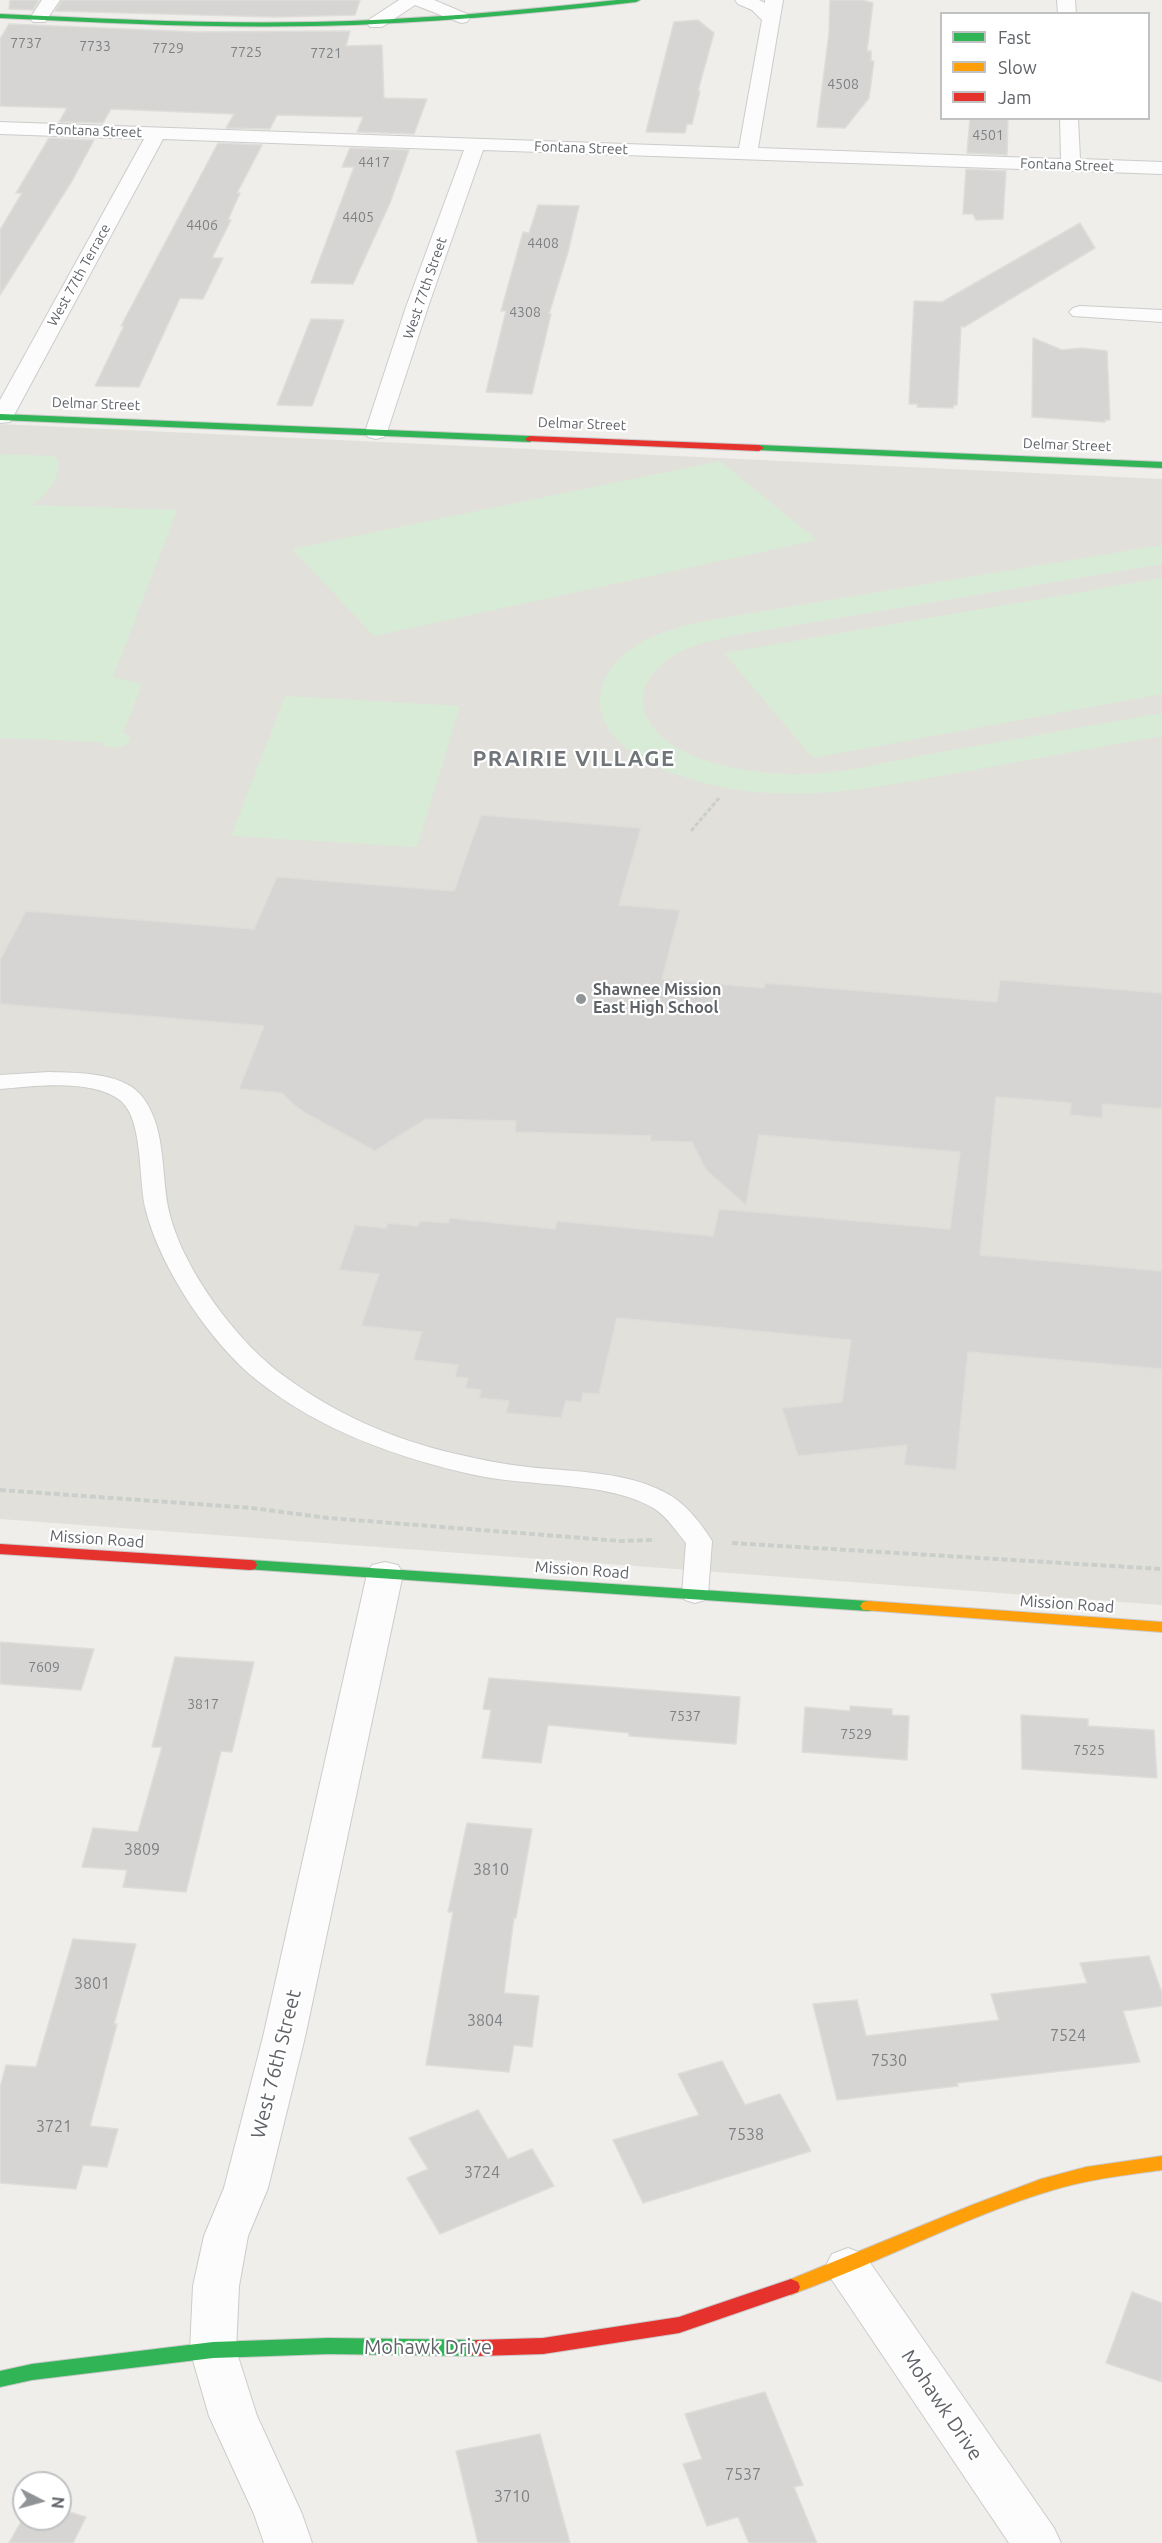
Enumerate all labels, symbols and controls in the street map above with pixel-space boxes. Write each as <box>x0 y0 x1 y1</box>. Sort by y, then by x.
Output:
legend <box>940 12 1150 120</box>
text: Fast <box>998 27 1031 47</box>
house number: 7737 <box>10 35 42 51</box>
house number: 7733 <box>79 38 111 54</box>
house number: 7729 <box>152 40 184 56</box>
house number: 7725 <box>230 44 262 60</box>
house number: 7721 <box>310 45 342 61</box>
text: Slow <box>998 57 1037 77</box>
house number: 4508 <box>827 76 859 92</box>
text: Jam <box>998 87 1032 107</box>
street label: Fontana Street <box>48 121 142 141</box>
house number: 4501 <box>972 127 1004 143</box>
street label: Fontana Street <box>534 138 628 158</box>
house number: 4417 <box>358 154 390 170</box>
street label: Fontana Street <box>1020 155 1114 175</box>
house number: 4405 <box>342 209 374 225</box>
house number: 4406 <box>186 217 218 233</box>
street label: West 77th Terrace <box>44 221 114 329</box>
street label: West 77th Street <box>400 235 450 341</box>
house number: 4408 <box>527 235 559 251</box>
house number: 4308 <box>509 304 541 320</box>
street label: Delmar Street <box>52 394 140 414</box>
street label: Delmar Street <box>538 414 626 434</box>
street label: Delmar Street <box>1023 435 1111 455</box>
district label: PRAIRIE VILLAGE <box>472 746 676 772</box>
place label: Shawnee Mission East High School <box>593 980 721 1018</box>
marker: Shawnee Mission East High School <box>574 992 588 1006</box>
street label: Mission Road <box>49 1526 145 1552</box>
street label: Mission Road <box>534 1557 630 1583</box>
street label: Mission Road <box>1019 1591 1115 1617</box>
house number: 7609 <box>28 1659 60 1675</box>
house number: 3817 <box>187 1696 219 1712</box>
house number: 7537 <box>669 1708 701 1724</box>
house number: 7529 <box>840 1726 872 1742</box>
house number: 7525 <box>1073 1742 1105 1758</box>
house number: 3809 <box>124 1840 160 1860</box>
house number: 3810 <box>473 1860 509 1880</box>
house number: 3801 <box>74 1974 110 1994</box>
street label: West 76th Street <box>246 1987 306 2141</box>
house number: 3804 <box>467 2011 503 2031</box>
house number: 7524 <box>1050 2026 1086 2046</box>
house number: 7530 <box>871 2051 907 2071</box>
house number: 3721 <box>36 2117 72 2137</box>
house number: 7538 <box>728 2125 764 2145</box>
house number: 3724 <box>464 2163 500 2183</box>
street label: Mohawk Drive <box>364 2335 492 2359</box>
street label: Mohawk Drive <box>896 2345 988 2465</box>
house number: 7537 <box>725 2465 761 2485</box>
north arrow <box>12 2471 72 2531</box>
house number: 3710 <box>494 2487 530 2507</box>
text: N <box>48 2496 67 2510</box>

